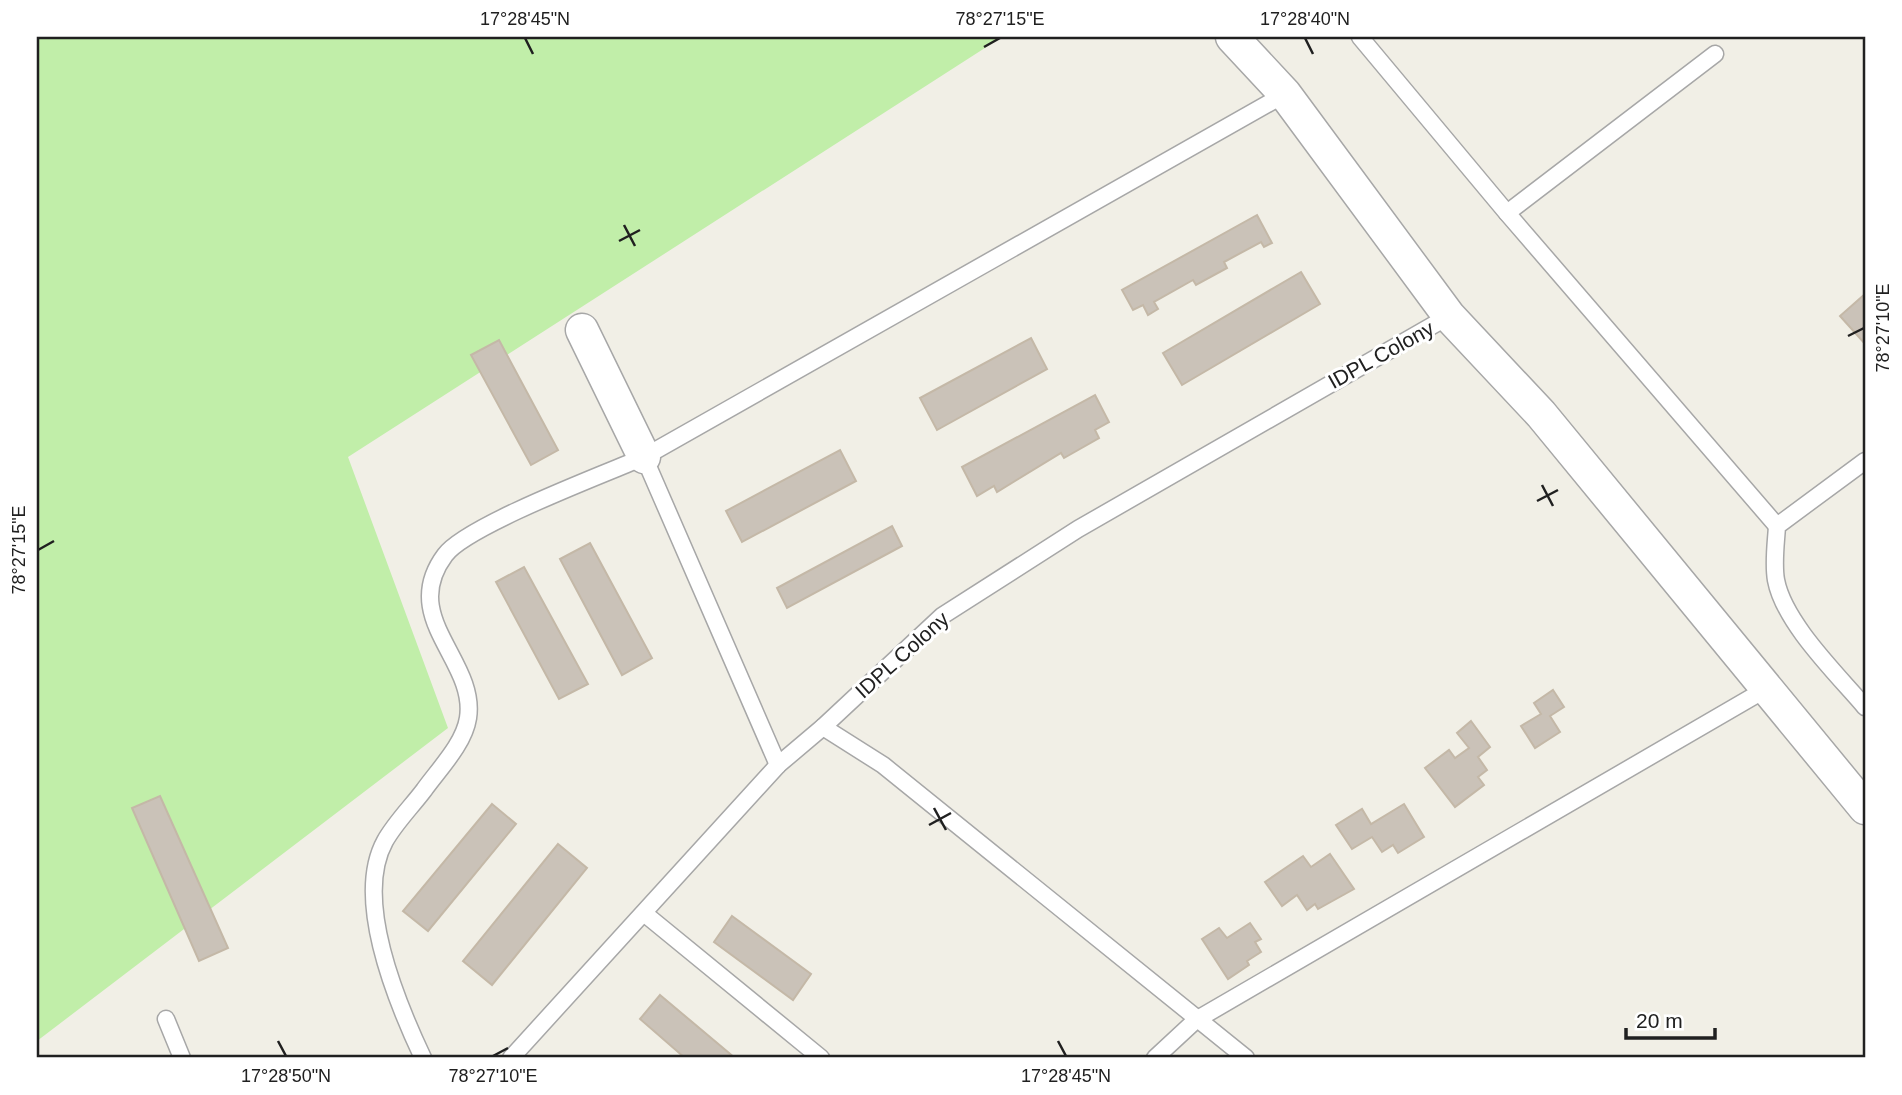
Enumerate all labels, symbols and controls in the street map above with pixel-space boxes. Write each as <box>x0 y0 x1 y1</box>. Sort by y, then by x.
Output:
text: 17°28'45"N <box>480 9 570 29</box>
text: 78°27'15"E <box>955 9 1045 29</box>
text: 17°28'40"N <box>1260 9 1350 29</box>
text: 78°27'10"E <box>1873 283 1893 373</box>
street label: IDPL Colony <box>1324 316 1438 393</box>
text: 78°27'15"E <box>9 505 29 595</box>
street label: IDPL Colony <box>850 607 953 702</box>
scale bar <box>1626 997 1715 1041</box>
text: 20 m <box>1636 1009 1683 1032</box>
text: 17°28'50"N <box>241 1066 331 1086</box>
text: 78°27'10"E <box>448 1066 538 1086</box>
text: 17°28'45"N <box>1021 1066 1111 1086</box>

